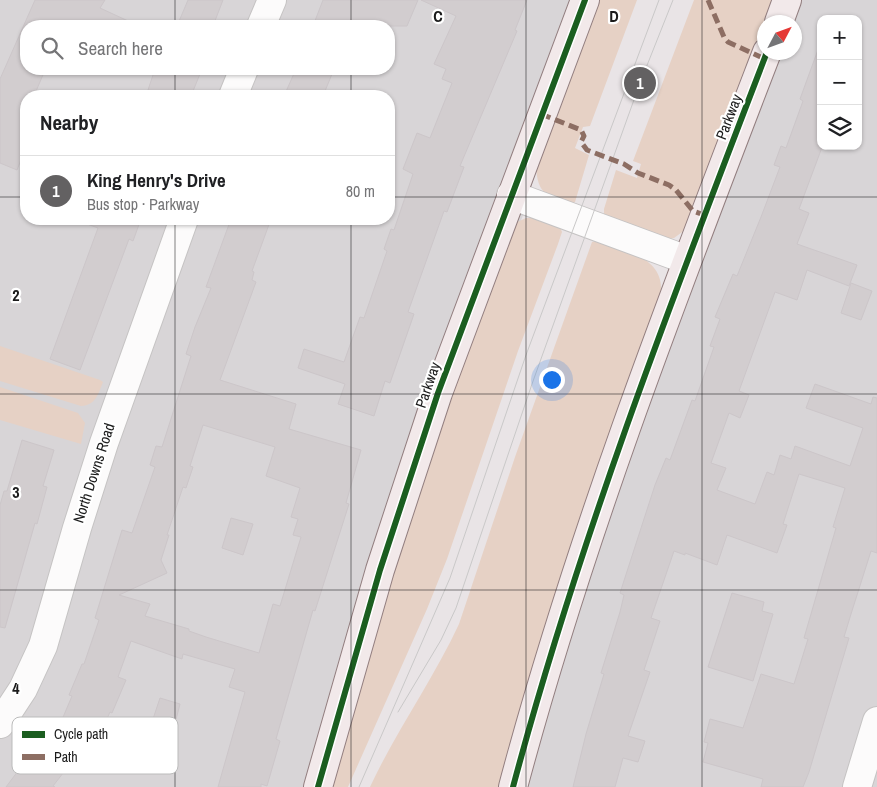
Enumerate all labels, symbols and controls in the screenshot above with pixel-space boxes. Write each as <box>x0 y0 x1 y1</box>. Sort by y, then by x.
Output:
text: C <box>433 5 443 27</box>
text: D <box>609 5 619 27</box>
north arrow <box>757 15 802 60</box>
map controls <box>817 15 862 150</box>
button: + <box>817 15 862 60</box>
search box <box>20 20 395 75</box>
icon: search <box>38 34 66 62</box>
text: Search here <box>78 35 163 61</box>
button: − <box>817 60 862 105</box>
pin: 1 <box>624 64 656 102</box>
street label: Parkway <box>710 90 747 143</box>
button: layers <box>817 105 862 150</box>
text: Nearby <box>40 108 98 137</box>
text: King Henry's Drive <box>87 167 226 193</box>
text: 1 <box>52 180 60 202</box>
text: 80 m <box>346 180 375 202</box>
text: Bus stop · Parkway <box>87 193 199 215</box>
text: 2 <box>12 284 20 306</box>
street label: Parkway <box>410 358 445 411</box>
your location <box>539 367 565 393</box>
street label: North Downs Road <box>67 420 120 526</box>
text: 3 <box>12 481 20 503</box>
text: 4 <box>12 677 20 699</box>
legend <box>12 717 178 774</box>
text: Cycle path <box>54 725 108 743</box>
text: Path <box>54 748 78 766</box>

